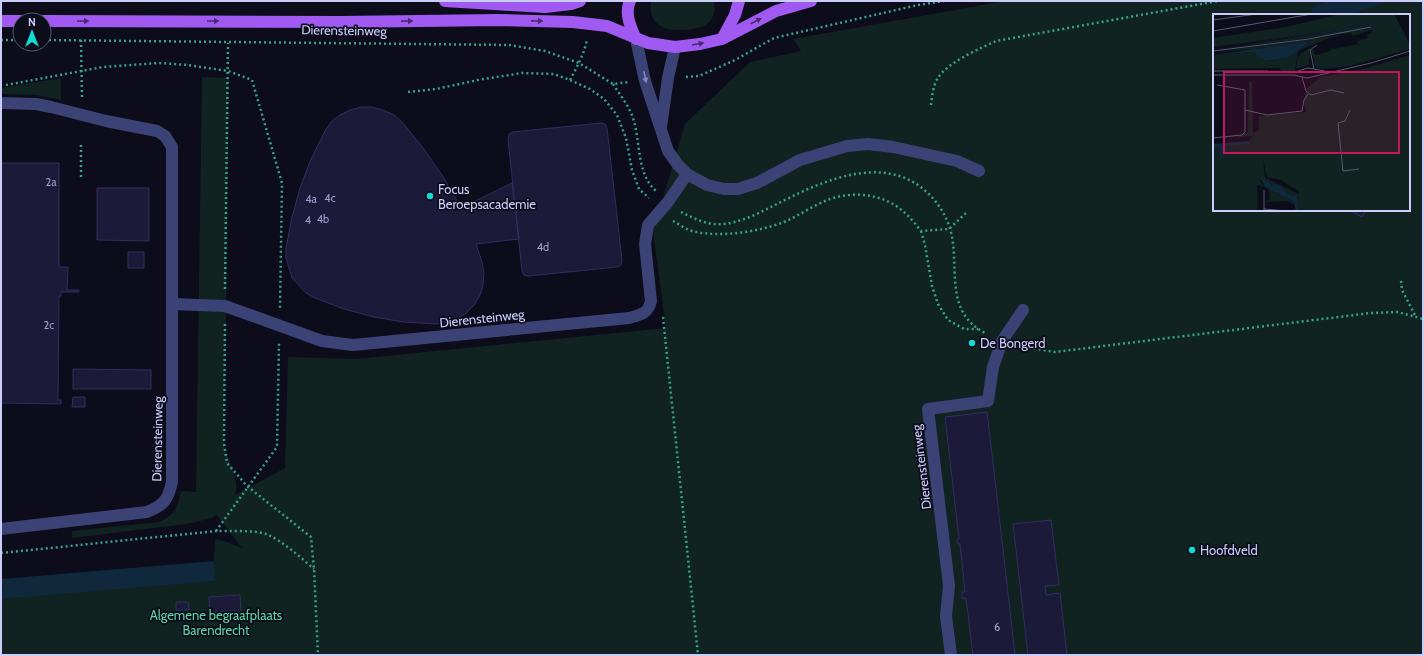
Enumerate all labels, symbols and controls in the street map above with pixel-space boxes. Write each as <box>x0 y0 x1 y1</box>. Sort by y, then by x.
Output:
north arrow <box>12 12 52 52</box>
inset map <box>1213 14 1410 211</box>
text: N <box>28 15 36 29</box>
one-way arrow <box>751 17 762 24</box>
one-way arrow <box>77 18 90 24</box>
one-way arrow <box>207 18 220 24</box>
one-way arrow <box>401 18 414 24</box>
one-way arrow <box>531 18 543 25</box>
street label: Dierensteinweg <box>301 21 387 39</box>
one-way arrow <box>692 41 705 47</box>
one-way arrow <box>642 71 648 83</box>
house number: 2a <box>45 175 57 189</box>
place label: Focus Beroepsacademie <box>438 181 536 212</box>
house number: 4c <box>324 191 336 205</box>
marker: Focus Beroepsacademie <box>425 191 435 201</box>
house number: 4a <box>305 192 318 206</box>
house number: 4b <box>317 212 329 226</box>
house number: 4 <box>305 213 312 227</box>
house number: 4d <box>537 240 549 254</box>
street label: Dierensteinweg <box>439 306 526 330</box>
house number: 2c <box>44 318 54 332</box>
place label: De Bongerd <box>980 335 1045 351</box>
marker: De Bongerd <box>967 338 977 348</box>
street label: Dierensteinweg <box>148 396 166 482</box>
street label: Dierensteinweg <box>908 423 934 510</box>
place label: Hoofdveld <box>1200 542 1258 558</box>
marker: Hoofdveld <box>1187 545 1197 555</box>
park label: Algemene begraafplaats Barendrecht <box>150 607 283 638</box>
house number: 6 <box>994 620 1000 634</box>

